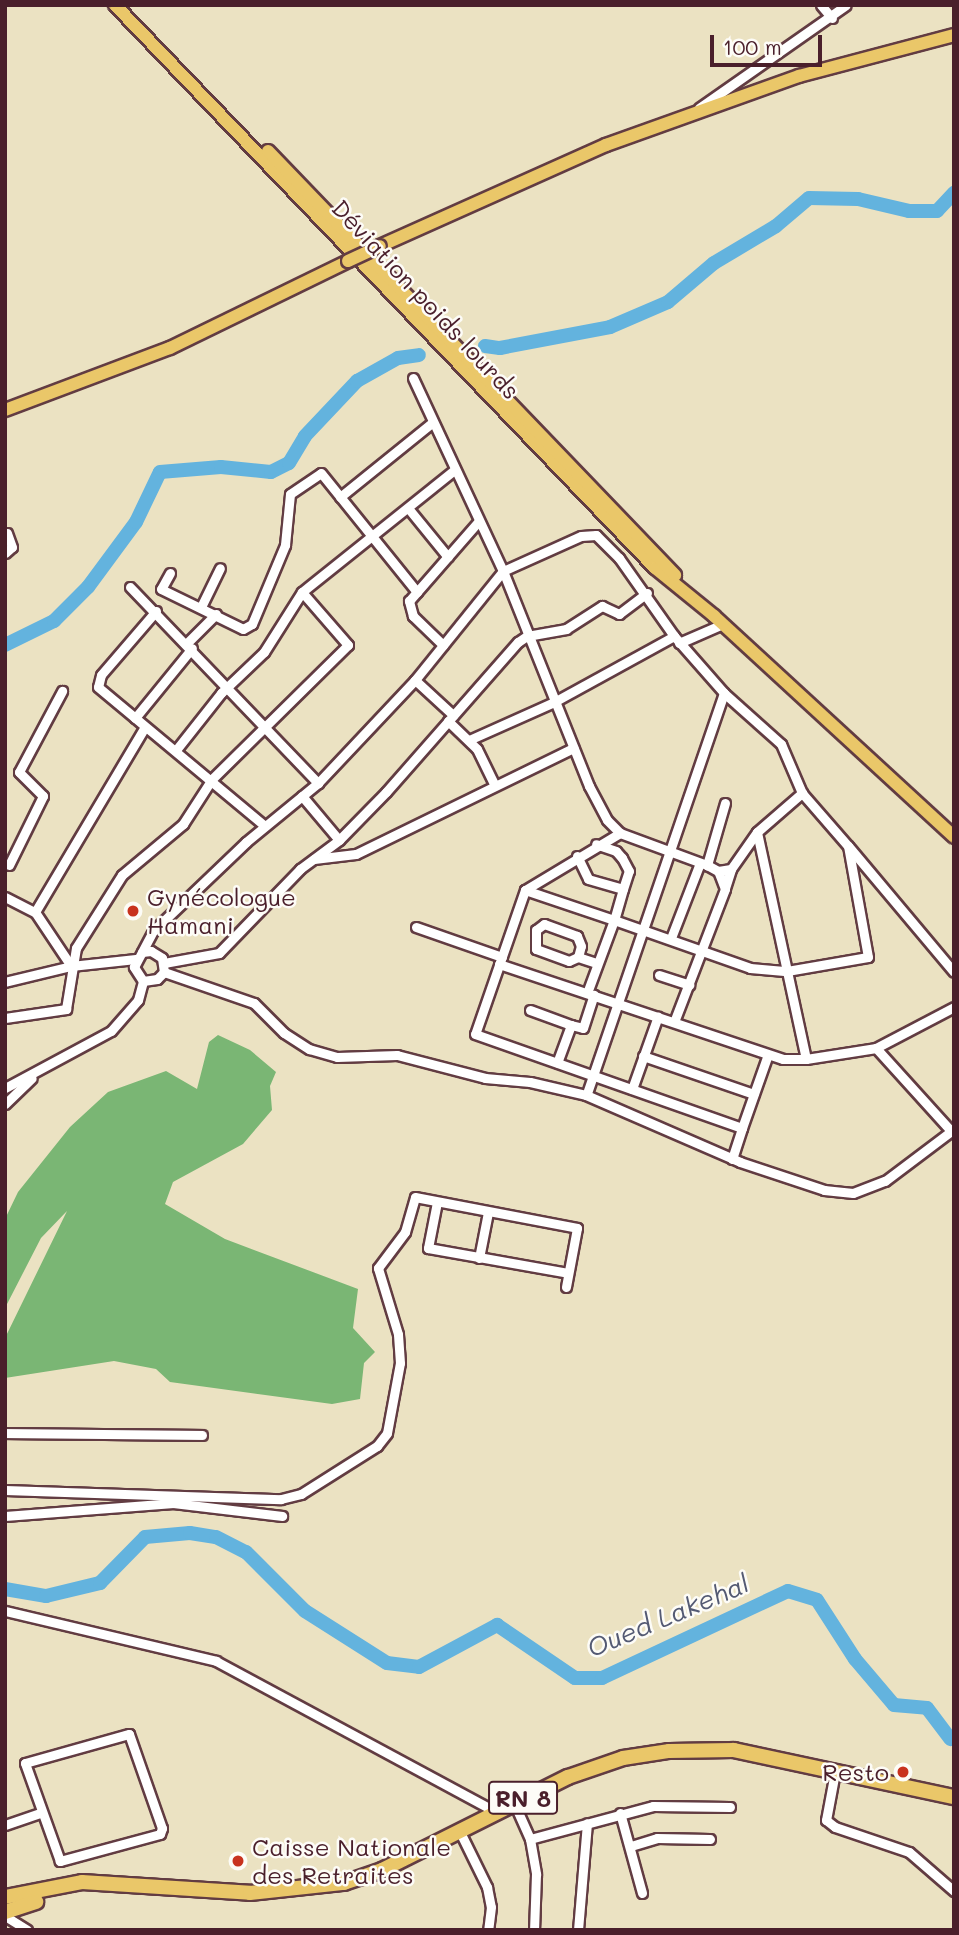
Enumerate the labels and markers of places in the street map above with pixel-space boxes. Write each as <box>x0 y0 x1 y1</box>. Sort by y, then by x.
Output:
place label: Gynécologue Hamani <box>147 883 296 939</box>
marker: Gynécologue Hamani <box>125 903 141 919</box>
place label: Resto <box>822 1758 889 1786</box>
marker: Resto <box>895 1764 911 1780</box>
place label: Caisse Nationale des Retraites <box>252 1833 451 1889</box>
marker: Caisse Nationale des Retraites <box>230 1853 246 1869</box>

